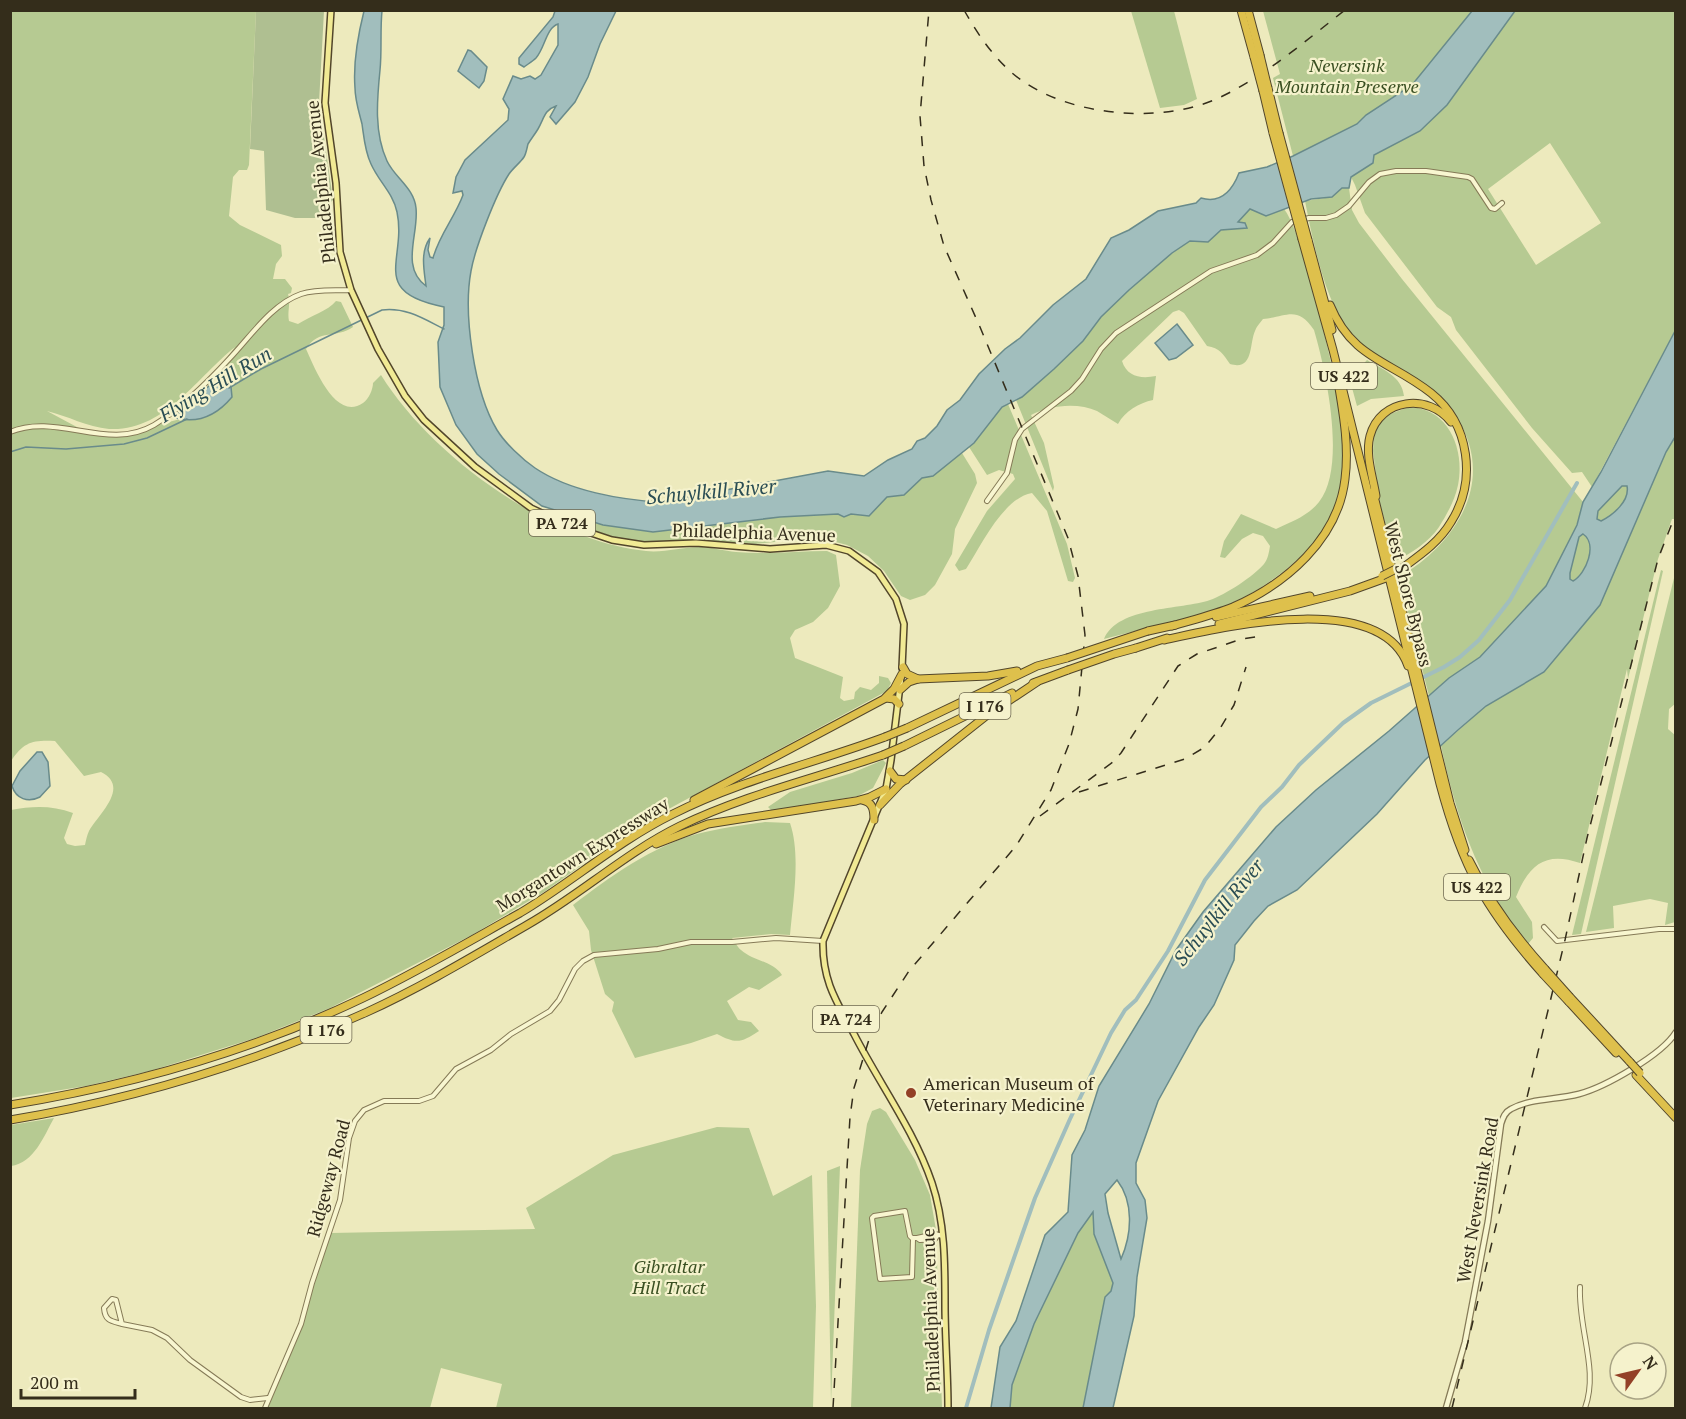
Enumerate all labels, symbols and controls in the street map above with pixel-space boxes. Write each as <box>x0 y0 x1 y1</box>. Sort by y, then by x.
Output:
park label: Neversink Mountain Preserve <box>1274 53 1419 98</box>
street label: Philadelphia Avenue <box>299 99 341 265</box>
water label: Flying Hill Run <box>153 340 276 429</box>
road number: US 422 <box>1311 363 1377 389</box>
water label: Schuylkill River <box>645 472 778 510</box>
road number: PA 724 <box>529 510 595 536</box>
street label: Philadelphia Avenue <box>672 517 836 547</box>
street label: West Shore Bypass <box>1379 519 1439 669</box>
road number: I 176 <box>960 693 1010 719</box>
street label: Morgantown Expressway <box>491 791 674 917</box>
water label: Schuylkill River <box>1167 852 1270 971</box>
road number: US 422 <box>1444 874 1510 900</box>
road number: PA 724 <box>813 1006 879 1032</box>
road number: I 176 <box>300 1017 352 1043</box>
place label: American Museum of Veterinary Medicine <box>923 1071 1096 1116</box>
marker: American Museum of Veterinary Medicine <box>904 1086 918 1100</box>
street label: West Neversink Road <box>1451 1115 1503 1285</box>
street label: Ridgeway Road <box>301 1116 355 1240</box>
street label: Philadelphia Avenue <box>915 1228 945 1392</box>
park label: Gibraltar Hill Tract <box>631 1254 707 1299</box>
north arrow <box>1608 1341 1668 1401</box>
text: N <box>1638 1351 1663 1374</box>
scale bar <box>21 1362 135 1400</box>
text: 200 m <box>30 1370 79 1394</box>

